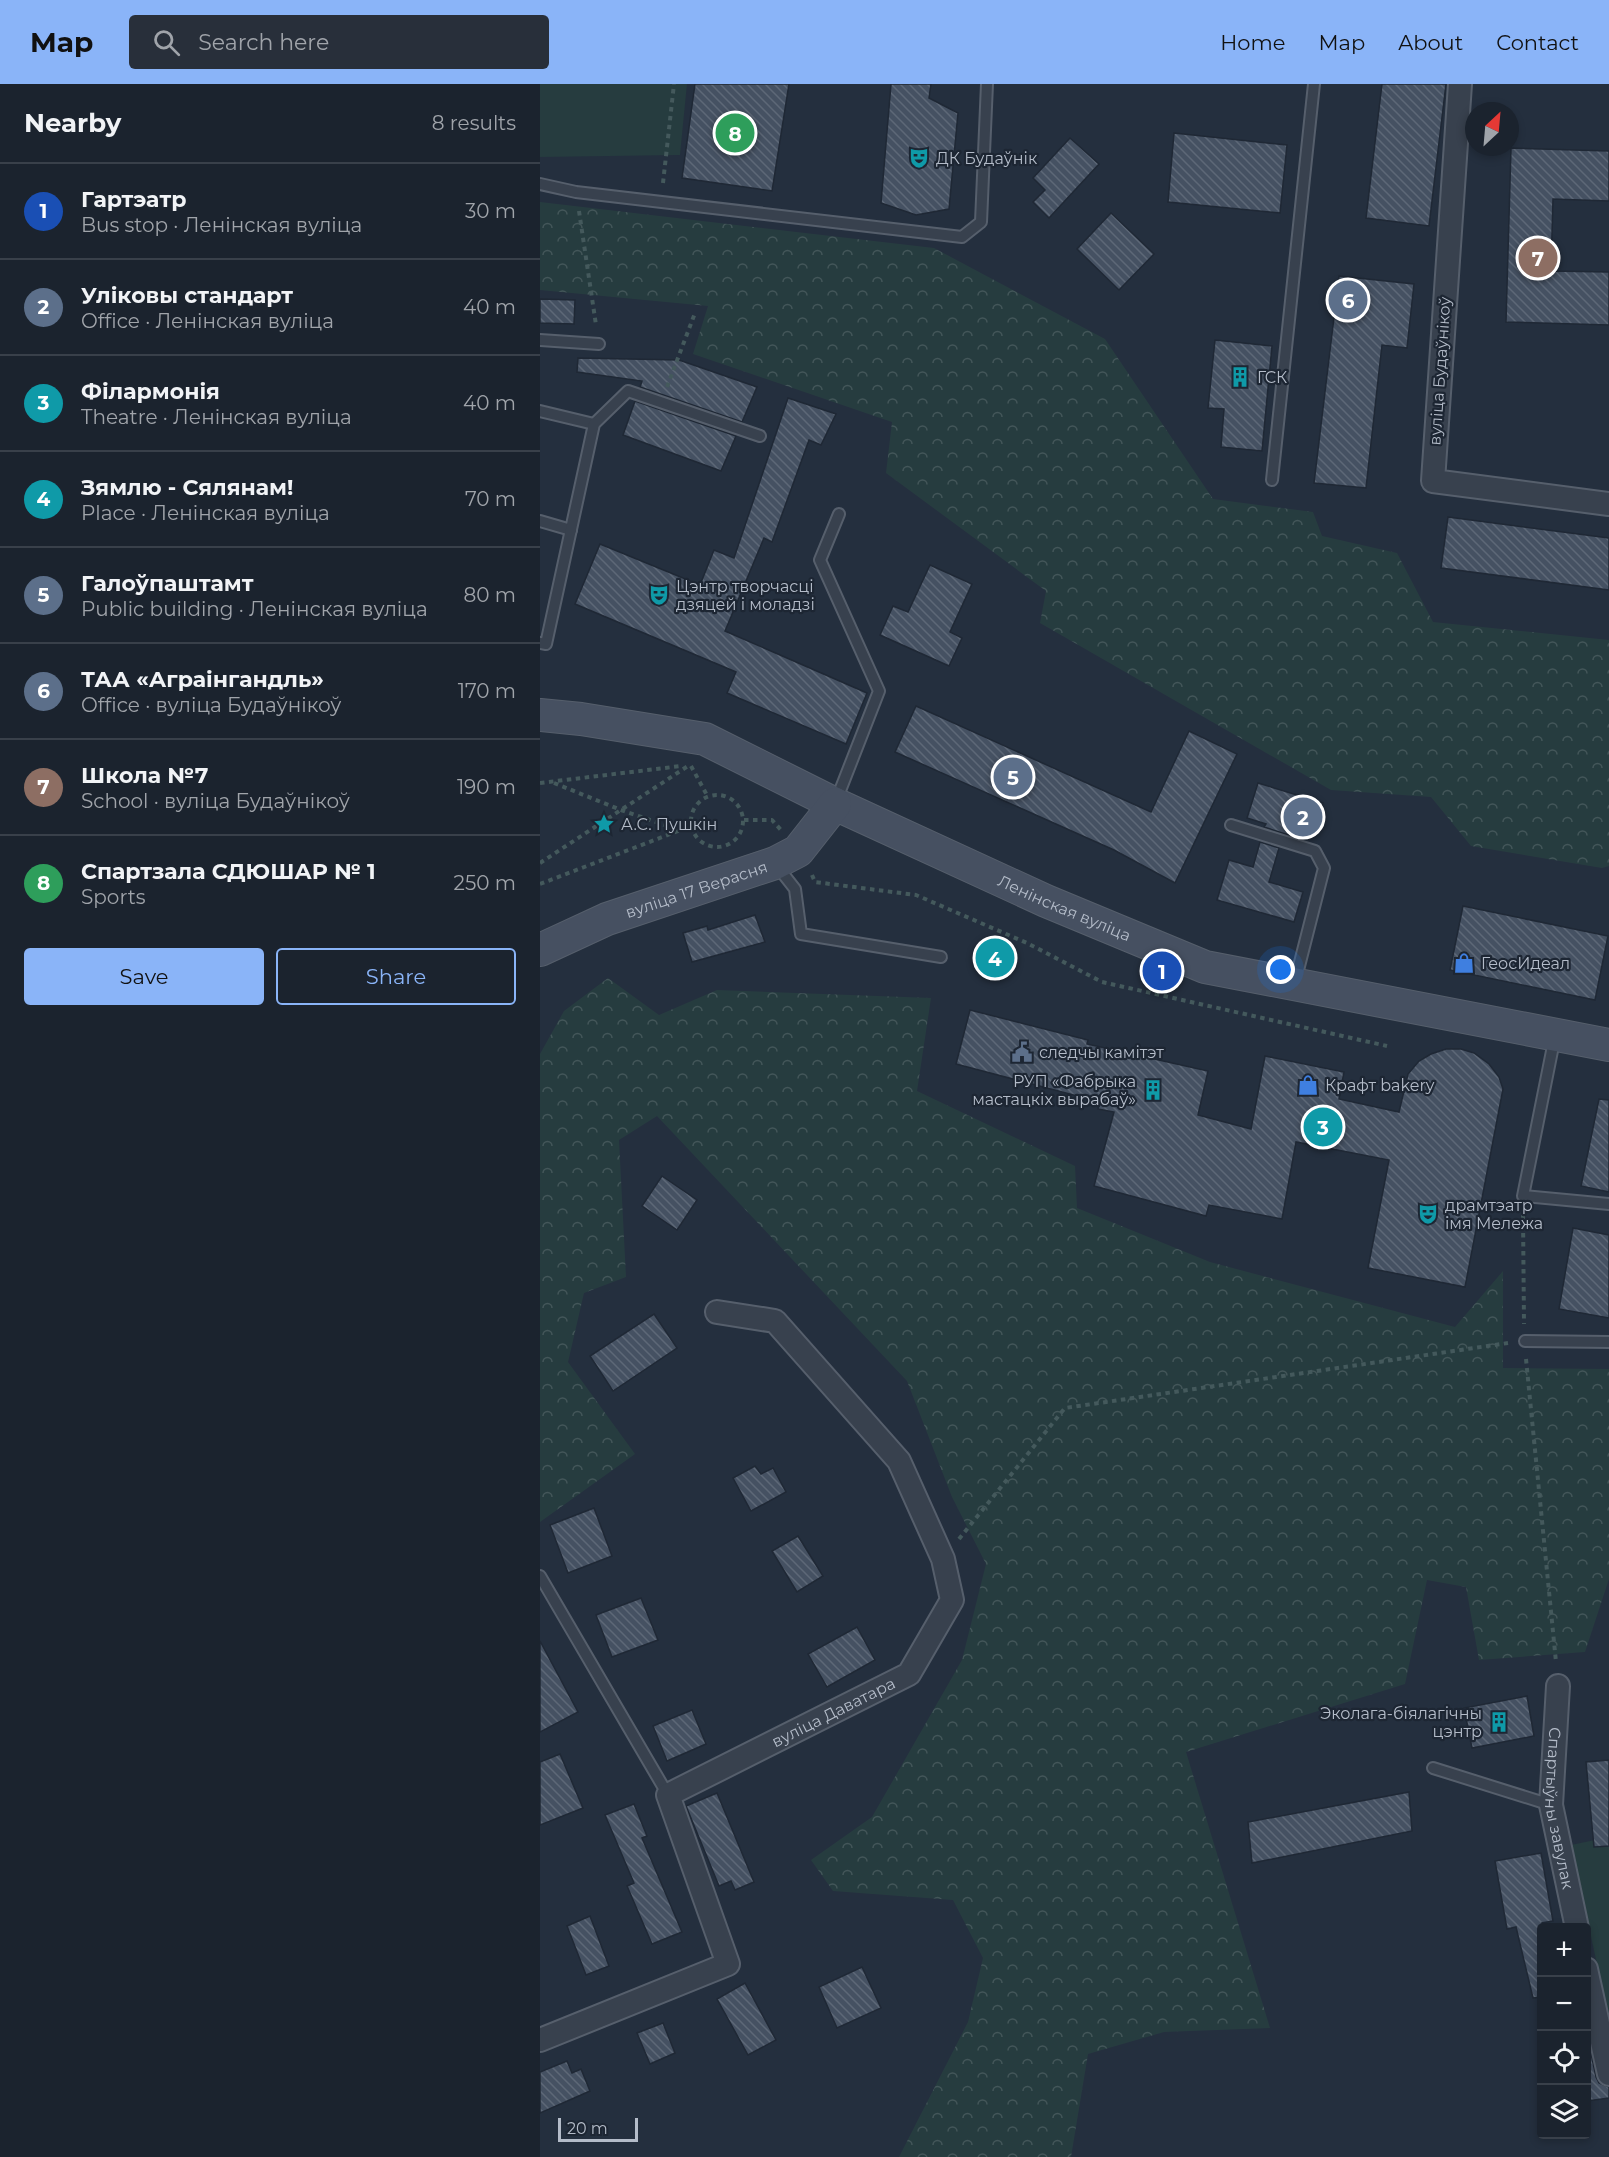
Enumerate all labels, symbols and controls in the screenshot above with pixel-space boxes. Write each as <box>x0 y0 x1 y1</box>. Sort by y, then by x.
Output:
search box <box>129 15 549 69</box>
text: Map <box>30 25 93 59</box>
icon: search <box>150 26 183 59</box>
text: Search here <box>198 29 329 56</box>
text: Home <box>1220 30 1285 55</box>
text: Map <box>1318 30 1365 55</box>
text: About <box>1398 30 1463 55</box>
text: Contact <box>1496 30 1579 55</box>
north arrow <box>1465 102 1519 156</box>
text: Nearby <box>24 107 121 139</box>
pin: 8 <box>716 110 754 156</box>
text: 8 results <box>432 111 516 135</box>
theatre icon: ДК Будаўнік <box>907 146 931 170</box>
place label: ДК Будаўнік <box>936 149 1038 168</box>
text: Гартэатр <box>81 186 186 213</box>
text: 1 <box>40 199 47 223</box>
text: 30 m <box>465 199 516 223</box>
text: Bus stop · Ленінская вуліца <box>81 213 362 237</box>
pin: 7 <box>1518 236 1558 280</box>
pin: 6 <box>1328 278 1368 322</box>
text: Уліковы стандарт <box>81 282 293 309</box>
text: 2 <box>38 295 49 319</box>
text: 40 m <box>463 295 516 319</box>
street label: вуліца Будаўнікоў <box>1425 296 1455 446</box>
text: Office · Ленінская вуліца <box>81 309 334 333</box>
building icon: ГСК <box>1228 365 1252 389</box>
place label: ГСК <box>1257 368 1287 387</box>
text: Філармонія <box>81 378 220 405</box>
text: 3 <box>38 391 49 415</box>
text: 40 m <box>463 391 516 415</box>
text: Theatre · Ленінская вуліца <box>81 405 352 429</box>
text: Зямлю - Сялянам! <box>81 474 293 501</box>
text: 4 <box>37 487 50 511</box>
text: 70 m <box>465 487 516 511</box>
text: Place · Ленінская вуліца <box>81 501 330 525</box>
text: Галоўпаштамт <box>81 570 253 597</box>
place label: Цэнтр творчасці дзяцей і моладзі <box>676 577 815 614</box>
text: 5 <box>38 583 49 607</box>
text: 80 m <box>464 583 516 607</box>
theatre icon: Цэнтр творчасці дзяцей і моладзі <box>647 583 671 607</box>
text: Public building · Ленінская вуліца <box>81 597 428 621</box>
text: ТАА «Аграінгандль» <box>81 666 324 693</box>
text: 6 <box>37 679 50 703</box>
text: 170 m <box>458 679 516 703</box>
text: Office · вуліца Будаўнікоў <box>81 693 342 717</box>
pin: 5 <box>994 754 1032 800</box>
text: Школа №7 <box>81 762 208 789</box>
text: 7 <box>37 775 50 799</box>
text: 190 m <box>457 775 516 799</box>
text: School · вуліца Будаўнікоў <box>81 789 350 813</box>
pin: 2 <box>1284 794 1323 840</box>
place icon: А.С. Пушкін <box>592 812 616 836</box>
place label: А.С. Пушкін <box>621 815 717 834</box>
street label: вуліца 17 Верасня <box>623 857 770 922</box>
text: Спартзала СДЮШАР № 1 <box>81 858 376 885</box>
text: 8 <box>37 871 50 895</box>
text: 250 m <box>454 871 516 895</box>
street label: Ленінская вуліца <box>995 871 1134 945</box>
text: Sports <box>81 885 146 909</box>
pin: 4 <box>976 936 1014 980</box>
button: Save <box>24 948 264 1005</box>
button: Share <box>276 948 516 1005</box>
pin: 1 <box>1142 948 1182 994</box>
shop icon: ГеосИдеал <box>1452 951 1476 975</box>
place label: ГеосИдеал <box>1481 954 1570 973</box>
your location <box>1266 955 1295 984</box>
public building icon: следчы камітэт <box>1010 1040 1034 1064</box>
place label: следчы камітэт <box>1039 1043 1164 1062</box>
place label: РУП «Фабрыка мастацкіх вырабаў» <box>972 1072 1136 1109</box>
shop icon: Крафт bakery <box>1296 1073 1320 1097</box>
place label: Крафт bakery <box>1325 1076 1435 1095</box>
building icon: РУП «Фабрыка мастацкіх вырабаў» <box>1141 1078 1165 1102</box>
pin: 3 <box>1304 1104 1342 1150</box>
place label: драмтэатр імя Мележа <box>1445 1196 1543 1233</box>
theatre icon: драмтэатр імя Мележа <box>1416 1202 1440 1226</box>
street label: вуліца Даватара <box>768 1673 898 1751</box>
place label: Эколага-біялагічны цэнтр <box>1320 1704 1482 1741</box>
building icon: Эколага-біялагічны цэнтр <box>1487 1710 1511 1734</box>
street label: Спартыўны завулак <box>1541 1726 1578 1892</box>
map controls <box>1537 1923 1591 2139</box>
button: + <box>1537 1923 1591 1977</box>
button: − <box>1537 1977 1591 2031</box>
button: locate <box>1537 2031 1591 2085</box>
button: layers <box>1537 2085 1591 2139</box>
scale bar <box>558 2115 638 2142</box>
text: 20 m <box>567 2119 608 2138</box>

